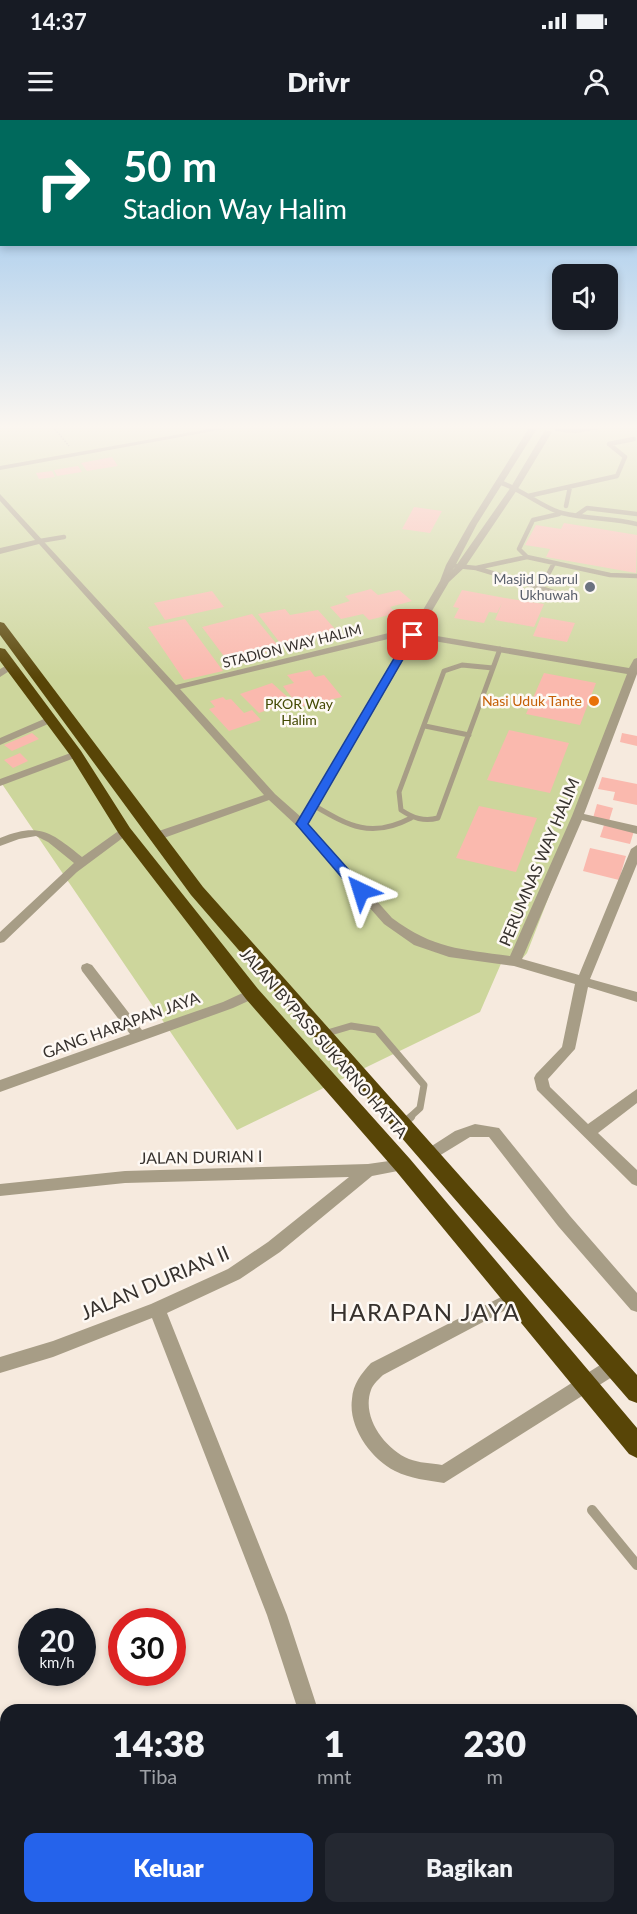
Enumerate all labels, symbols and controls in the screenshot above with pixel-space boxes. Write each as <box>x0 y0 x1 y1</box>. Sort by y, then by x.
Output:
text: 14:37 <box>30 8 87 35</box>
icon: menu <box>24 65 57 98</box>
text: Drivr <box>287 65 350 98</box>
icon: person <box>580 65 613 98</box>
text: 50 m <box>123 141 217 191</box>
icon: right <box>24 144 102 222</box>
text: Stadion Way Halim <box>123 192 347 225</box>
map controls <box>552 264 618 330</box>
button: sound <box>552 264 618 330</box>
place label: Masjid Daarul Ukhuwah <box>493 570 578 603</box>
marker: Masjid Daarul Ukhuwah <box>583 580 597 594</box>
pin <box>387 609 438 660</box>
icon: arrive <box>396 618 429 651</box>
street label: STADION WAY HALIM <box>221 620 363 671</box>
place label: Nasi Uduk Tante <box>482 692 582 709</box>
marker: Nasi Uduk Tante <box>587 694 601 708</box>
park label: PKOR Way Halim <box>265 695 334 728</box>
street label: PERUMNAS WAY HALIM <box>494 775 583 949</box>
position arrow <box>329 859 393 923</box>
street label: JALAN BYPASS SUKARNO HATTA <box>237 944 412 1142</box>
street label: GANG HARAPAN JAYA <box>40 987 202 1062</box>
street label: JALAN DURIAN I <box>139 1146 263 1167</box>
street label: JALAN DURIAN II <box>77 1240 233 1324</box>
district label: HARAPAN JAYA <box>329 1297 521 1326</box>
speed limit sign: 30 <box>108 1608 186 1686</box>
text: 20 <box>40 1622 74 1658</box>
text: km/h <box>39 1653 75 1671</box>
text: 14:38 <box>112 1721 205 1765</box>
text: 1 <box>324 1721 345 1765</box>
text: 230 <box>463 1721 526 1765</box>
text: Tiba <box>140 1764 177 1788</box>
text: mnt <box>317 1764 352 1788</box>
text: m <box>487 1764 503 1788</box>
button: Keluar <box>24 1833 313 1902</box>
button: Bagikan <box>325 1833 614 1902</box>

